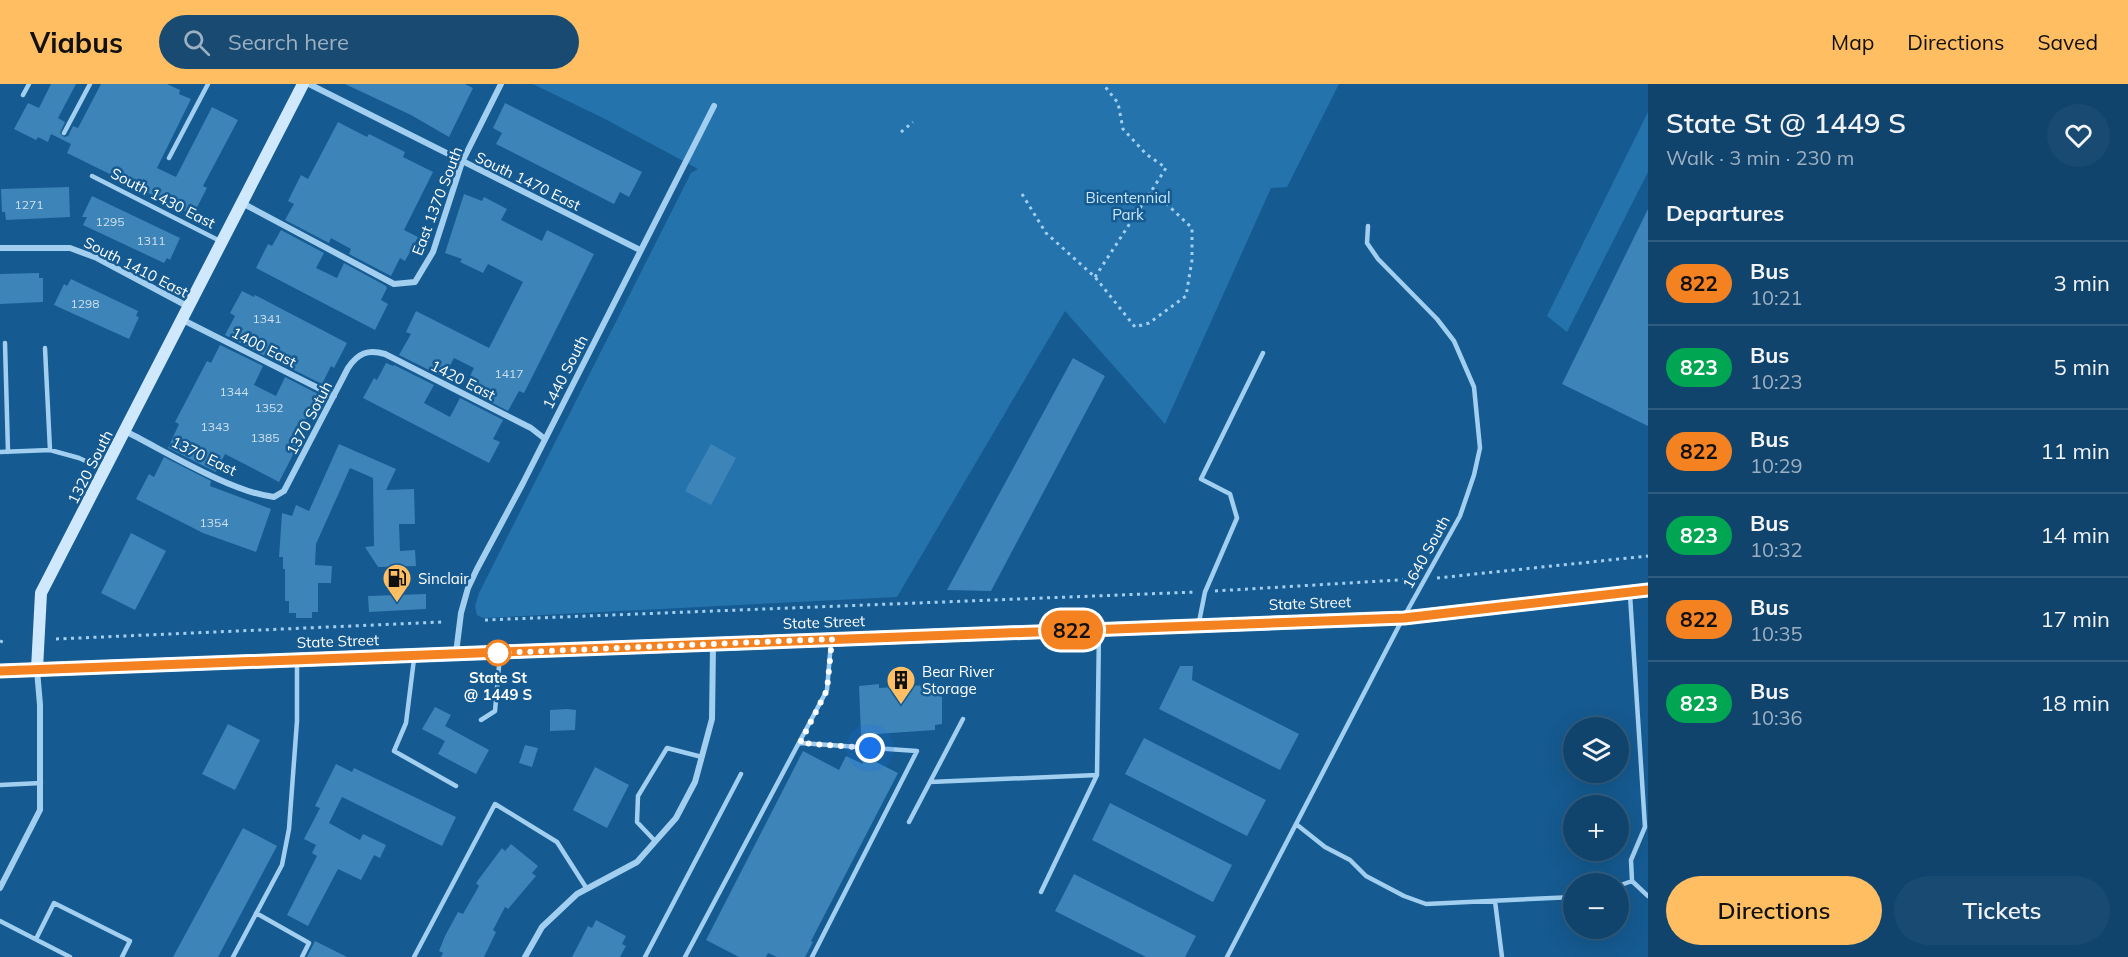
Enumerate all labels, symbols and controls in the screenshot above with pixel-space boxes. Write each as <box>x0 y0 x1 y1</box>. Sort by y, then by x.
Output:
search box <box>159 15 579 69</box>
text: Viabus <box>30 25 123 60</box>
icon: search <box>180 26 213 59</box>
text: Search here <box>228 28 349 56</box>
text: Map <box>1831 29 1874 55</box>
text: Directions <box>1907 29 2004 55</box>
text: Saved <box>2037 29 2098 55</box>
button: heart <box>2047 104 2110 167</box>
text: State St @ 1449 S <box>1666 105 1906 140</box>
street label: East 1370 South <box>408 144 466 258</box>
text: Walk · 3 min · 230 m <box>1666 145 1854 170</box>
street label: South 1470 East <box>472 147 584 215</box>
street label: South 1430 East <box>108 163 218 233</box>
park label: Bicentennial Park <box>1085 188 1171 224</box>
house number: 1271 <box>15 197 43 212</box>
text: Departures <box>1666 199 1784 227</box>
house number: 1295 <box>96 214 124 229</box>
street label: South 1410 East <box>81 232 191 302</box>
house number: 1311 <box>137 233 165 248</box>
text: Bus <box>1750 257 1789 285</box>
text: 3 min <box>2054 269 2110 297</box>
text: 822 <box>1680 270 1718 296</box>
text: 10:21 <box>1750 285 1803 310</box>
house number: 1298 <box>71 296 99 311</box>
house number: 1341 <box>253 311 281 326</box>
street label: 1400 East <box>228 323 300 371</box>
street label: 1440 South <box>538 332 592 412</box>
text: Bus <box>1750 341 1789 369</box>
text: 5 min <box>2054 353 2110 381</box>
text: 823 <box>1680 354 1718 380</box>
street label: 1420 East <box>427 356 499 404</box>
house number: 1417 <box>495 366 523 381</box>
text: 10:23 <box>1750 369 1803 394</box>
street label: 1370 Sotuh <box>282 378 336 458</box>
house number: 1344 <box>220 384 248 399</box>
house number: 1352 <box>255 400 283 415</box>
house number: 1343 <box>201 419 229 434</box>
text: Bus <box>1750 425 1789 453</box>
street label: 1320 South <box>63 427 117 507</box>
house number: 1385 <box>251 430 279 445</box>
street label: 1370 East <box>168 432 240 480</box>
text: 11 min <box>2040 437 2110 465</box>
text: 822 <box>1680 438 1718 464</box>
text: 10:29 <box>1750 453 1803 478</box>
text: Bus <box>1750 509 1789 537</box>
street label: 1640 South <box>1398 512 1454 592</box>
house number: 1354 <box>200 515 228 530</box>
text: 14 min <box>2040 521 2110 549</box>
text: 823 <box>1680 522 1718 548</box>
text: 10:32 <box>1750 537 1803 562</box>
fuel station icon: Sinclair <box>381 562 413 604</box>
place label: Sinclair <box>418 569 469 588</box>
street label: State Street <box>1269 592 1351 614</box>
text: Bus <box>1750 593 1789 621</box>
text: 17 min <box>2040 605 2110 633</box>
text: 822 <box>1680 606 1718 632</box>
line badge: 822 <box>1038 610 1106 650</box>
street label: State Street <box>783 611 865 633</box>
text: 822 <box>1053 617 1091 643</box>
text: 10:35 <box>1750 621 1803 646</box>
street label: State Street <box>297 630 379 652</box>
marker: State St @ 1449 S <box>485 640 511 666</box>
place label: Bear River Storage <box>922 662 995 698</box>
building icon: Bear River Storage <box>885 664 917 706</box>
place label: State St @ 1449 S <box>464 668 533 704</box>
text: Bus <box>1750 677 1789 705</box>
text: 18 min <box>2040 689 2110 717</box>
text: 823 <box>1680 690 1718 716</box>
text: 10:36 <box>1750 705 1803 730</box>
map controls <box>1563 717 1629 939</box>
button: layers <box>1563 717 1629 783</box>
your location <box>855 733 885 763</box>
button: + <box>1563 795 1629 861</box>
button: − <box>1563 873 1629 939</box>
button: Directions <box>1666 876 1882 945</box>
button: Tickets <box>1894 876 2110 945</box>

